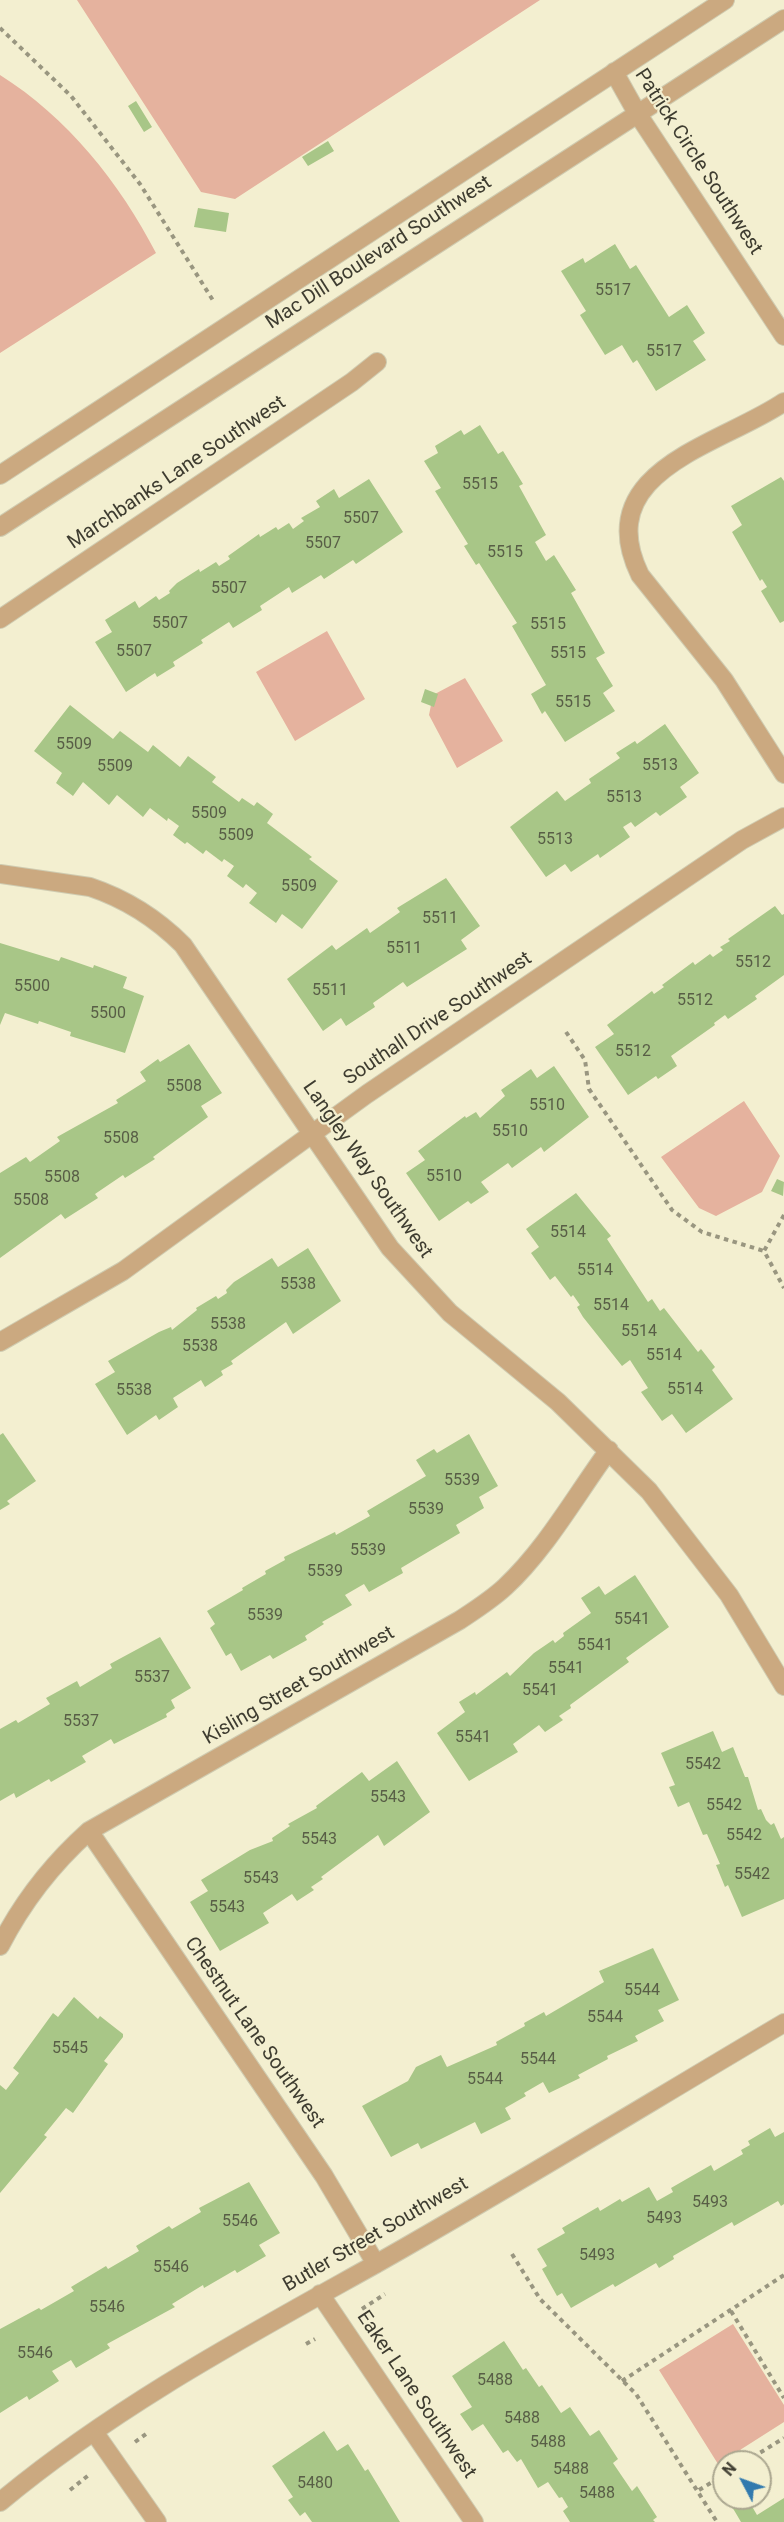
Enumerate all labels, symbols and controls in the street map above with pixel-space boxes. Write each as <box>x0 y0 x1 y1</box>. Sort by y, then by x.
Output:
street label: Patrick Circle Southwest <box>629 65 767 259</box>
street label: Mac Dill Boulevard Southwest <box>262 171 496 335</box>
house number: 5517 <box>595 281 631 301</box>
house number: 5517 <box>646 342 682 362</box>
street label: Marchbanks Lane Southwest <box>64 391 290 555</box>
house number: 5515 <box>462 475 498 495</box>
house number: 5507 <box>343 509 379 529</box>
house number: 5507 <box>305 534 341 554</box>
house number: 5515 <box>487 543 523 563</box>
house number: 5507 <box>211 579 247 599</box>
house number: 5507 <box>152 614 188 634</box>
house number: 5515 <box>530 615 566 635</box>
house number: 5507 <box>116 642 152 662</box>
house number: 5515 <box>550 644 586 664</box>
house number: 5515 <box>555 693 591 713</box>
house number: 5509 <box>56 735 92 755</box>
house number: 5513 <box>642 756 678 776</box>
house number: 5509 <box>97 757 133 777</box>
house number: 5513 <box>606 788 642 808</box>
house number: 5509 <box>191 804 227 824</box>
house number: 5509 <box>218 826 254 846</box>
house number: 5513 <box>537 830 573 850</box>
house number: 5509 <box>281 877 317 897</box>
house number: 5511 <box>422 909 458 929</box>
house number: 5511 <box>386 939 422 959</box>
street label: Southall Drive Southwest <box>339 947 537 1091</box>
house number: 5512 <box>735 953 771 973</box>
house number: 5500 <box>14 977 50 997</box>
house number: 5511 <box>312 981 348 1001</box>
house number: 5512 <box>677 991 713 1011</box>
house number: 5500 <box>90 1004 126 1024</box>
house number: 5512 <box>615 1042 651 1062</box>
house number: 5508 <box>166 1077 202 1097</box>
street label: Langley Way Southwest <box>297 1077 437 1263</box>
house number: 5510 <box>529 1096 565 1116</box>
house number: 5510 <box>492 1122 528 1142</box>
house number: 5508 <box>103 1129 139 1149</box>
house number: 5510 <box>426 1167 462 1187</box>
house number: 5508 <box>44 1168 80 1188</box>
house number: 5508 <box>13 1191 49 1211</box>
house number: 5514 <box>550 1223 586 1243</box>
house number: 5514 <box>577 1261 613 1281</box>
house number: 5538 <box>280 1275 316 1295</box>
house number: 5514 <box>593 1296 629 1316</box>
house number: 5538 <box>210 1315 246 1335</box>
house number: 5514 <box>621 1322 657 1342</box>
house number: 5538 <box>182 1337 218 1357</box>
house number: 5514 <box>646 1346 682 1366</box>
house number: 5514 <box>667 1380 703 1400</box>
house number: 5538 <box>116 1381 152 1401</box>
house number: 5539 <box>444 1471 480 1491</box>
house number: 5539 <box>408 1500 444 1520</box>
house number: 5539 <box>350 1541 386 1561</box>
house number: 5539 <box>307 1562 343 1582</box>
house number: 5539 <box>247 1606 283 1626</box>
house number: 5541 <box>614 1610 650 1630</box>
street label: Kisling Street Southwest <box>199 1621 399 1751</box>
house number: 5541 <box>577 1636 613 1656</box>
house number: 5541 <box>548 1659 584 1679</box>
house number: 5537 <box>134 1668 170 1688</box>
house number: 5541 <box>522 1681 558 1701</box>
house number: 5537 <box>63 1712 99 1732</box>
house number: 5541 <box>455 1728 491 1748</box>
house number: 5542 <box>685 1755 721 1775</box>
house number: 5543 <box>370 1788 406 1808</box>
house number: 5542 <box>706 1796 742 1816</box>
house number: 5542 <box>726 1826 762 1846</box>
house number: 5543 <box>301 1830 337 1850</box>
house number: 5542 <box>734 1865 770 1885</box>
house number: 5543 <box>243 1869 279 1889</box>
house number: 5543 <box>209 1898 245 1918</box>
street label: Chestnut Lane Southwest <box>179 1933 329 2133</box>
house number: 5544 <box>624 1981 660 2001</box>
house number: 5544 <box>587 2008 623 2028</box>
house number: 5545 <box>52 2039 88 2059</box>
house number: 5544 <box>520 2050 556 2070</box>
house number: 5544 <box>467 2070 503 2090</box>
street label: Butler Street Southwest <box>279 2172 473 2298</box>
house number: 5493 <box>692 2193 728 2213</box>
house number: 5493 <box>646 2209 682 2229</box>
house number: 5546 <box>222 2212 258 2232</box>
house number: 5493 <box>579 2246 615 2266</box>
house number: 5546 <box>153 2258 189 2278</box>
house number: 5546 <box>89 2298 125 2318</box>
street label: Eaker Lane Southwest <box>351 2307 481 2483</box>
house number: 5546 <box>17 2344 53 2364</box>
house number: 5488 <box>477 2371 513 2391</box>
house number: 5488 <box>504 2409 540 2429</box>
house number: 5488 <box>530 2433 566 2453</box>
north arrow <box>712 2450 772 2510</box>
text: N <box>719 2459 740 2480</box>
house number: 5488 <box>553 2460 589 2480</box>
house number: 5480 <box>297 2474 333 2494</box>
house number: 5488 <box>579 2484 615 2504</box>

